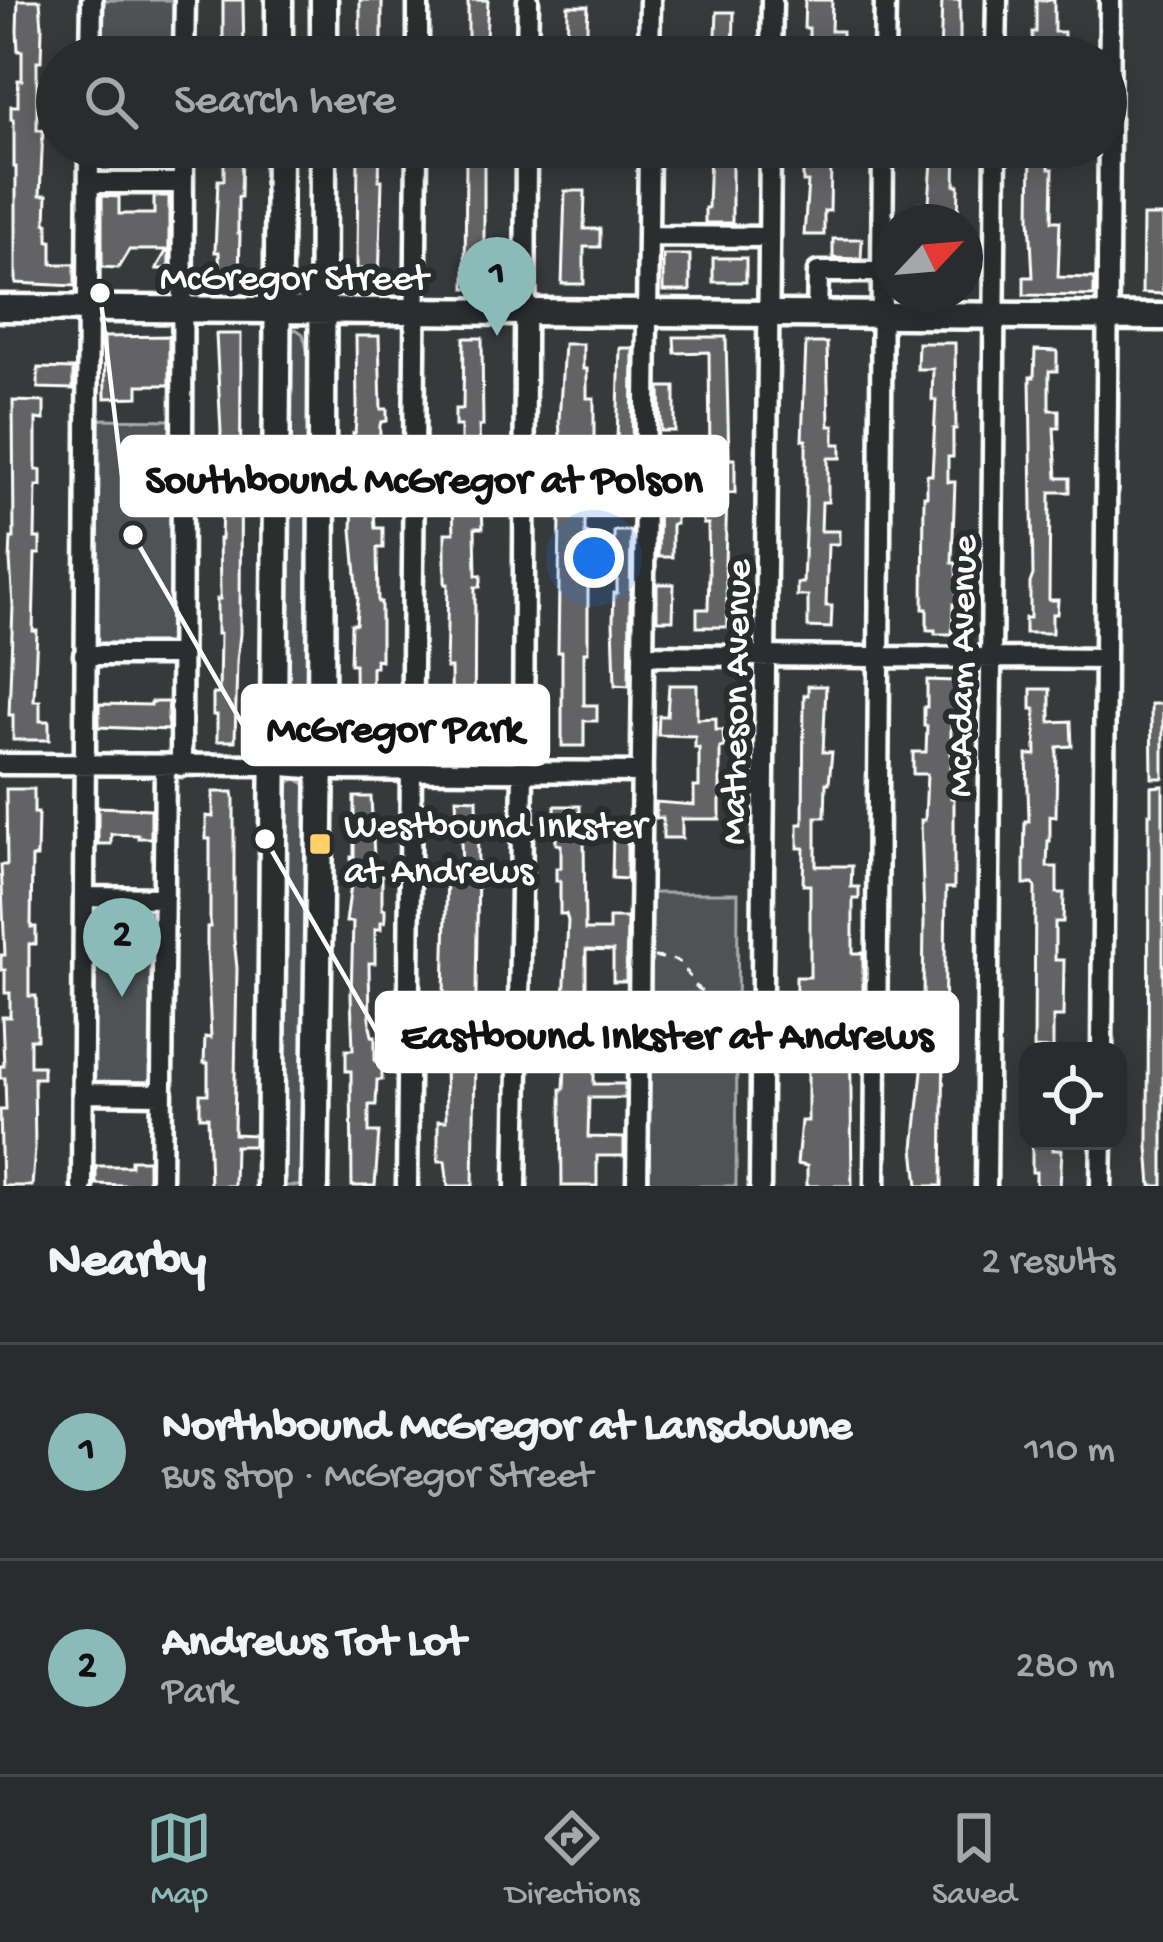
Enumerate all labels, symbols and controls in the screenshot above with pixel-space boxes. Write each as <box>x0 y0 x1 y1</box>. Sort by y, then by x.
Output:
search box <box>36 36 1127 168</box>
icon: search <box>78 69 144 135</box>
text: Search here <box>174 76 396 129</box>
north arrow <box>875 204 983 312</box>
pin: 1 <box>458 237 536 336</box>
street label: McGregor Street <box>160 258 431 304</box>
callout: Southbound McGregor at Polson <box>122 437 727 515</box>
text: Southbound McGregor at Polson <box>145 459 704 508</box>
your location <box>564 528 624 588</box>
street label: McAdam Avenue <box>940 534 990 798</box>
street label: Matheson Avenue <box>714 558 765 845</box>
callout: McGregor Park <box>243 686 548 764</box>
text: McGregor Park <box>266 708 528 757</box>
place label: Westbound Inkster at Andrews <box>344 806 650 897</box>
marker: Westbound Inkster at Andrews <box>307 831 333 857</box>
pin: 2 <box>83 898 161 997</box>
callout: Eastbound Inkster at Andrews <box>377 993 957 1071</box>
text: Eastbound Inkster at Andrews <box>401 1015 936 1064</box>
map controls <box>1019 1042 1127 1150</box>
button: locate <box>1019 1042 1127 1150</box>
text: Nearby <box>48 1234 206 1294</box>
text: 2 results <box>981 1241 1115 1287</box>
text: Northbound McGregor at Lansdowne <box>162 1402 852 1455</box>
text: 1 <box>79 1429 95 1475</box>
text: 110 m <box>1024 1429 1115 1475</box>
text: Bus stop · McGregor Street <box>162 1455 593 1501</box>
text: Andrews Tot Lot <box>162 1618 465 1671</box>
text: 2 <box>77 1645 97 1691</box>
text: 280 m <box>1015 1645 1115 1691</box>
text: Park <box>162 1671 236 1717</box>
tab: Map <box>146 1805 212 1915</box>
tab: Directions <box>505 1805 639 1915</box>
tab: Saved <box>932 1805 1017 1915</box>

